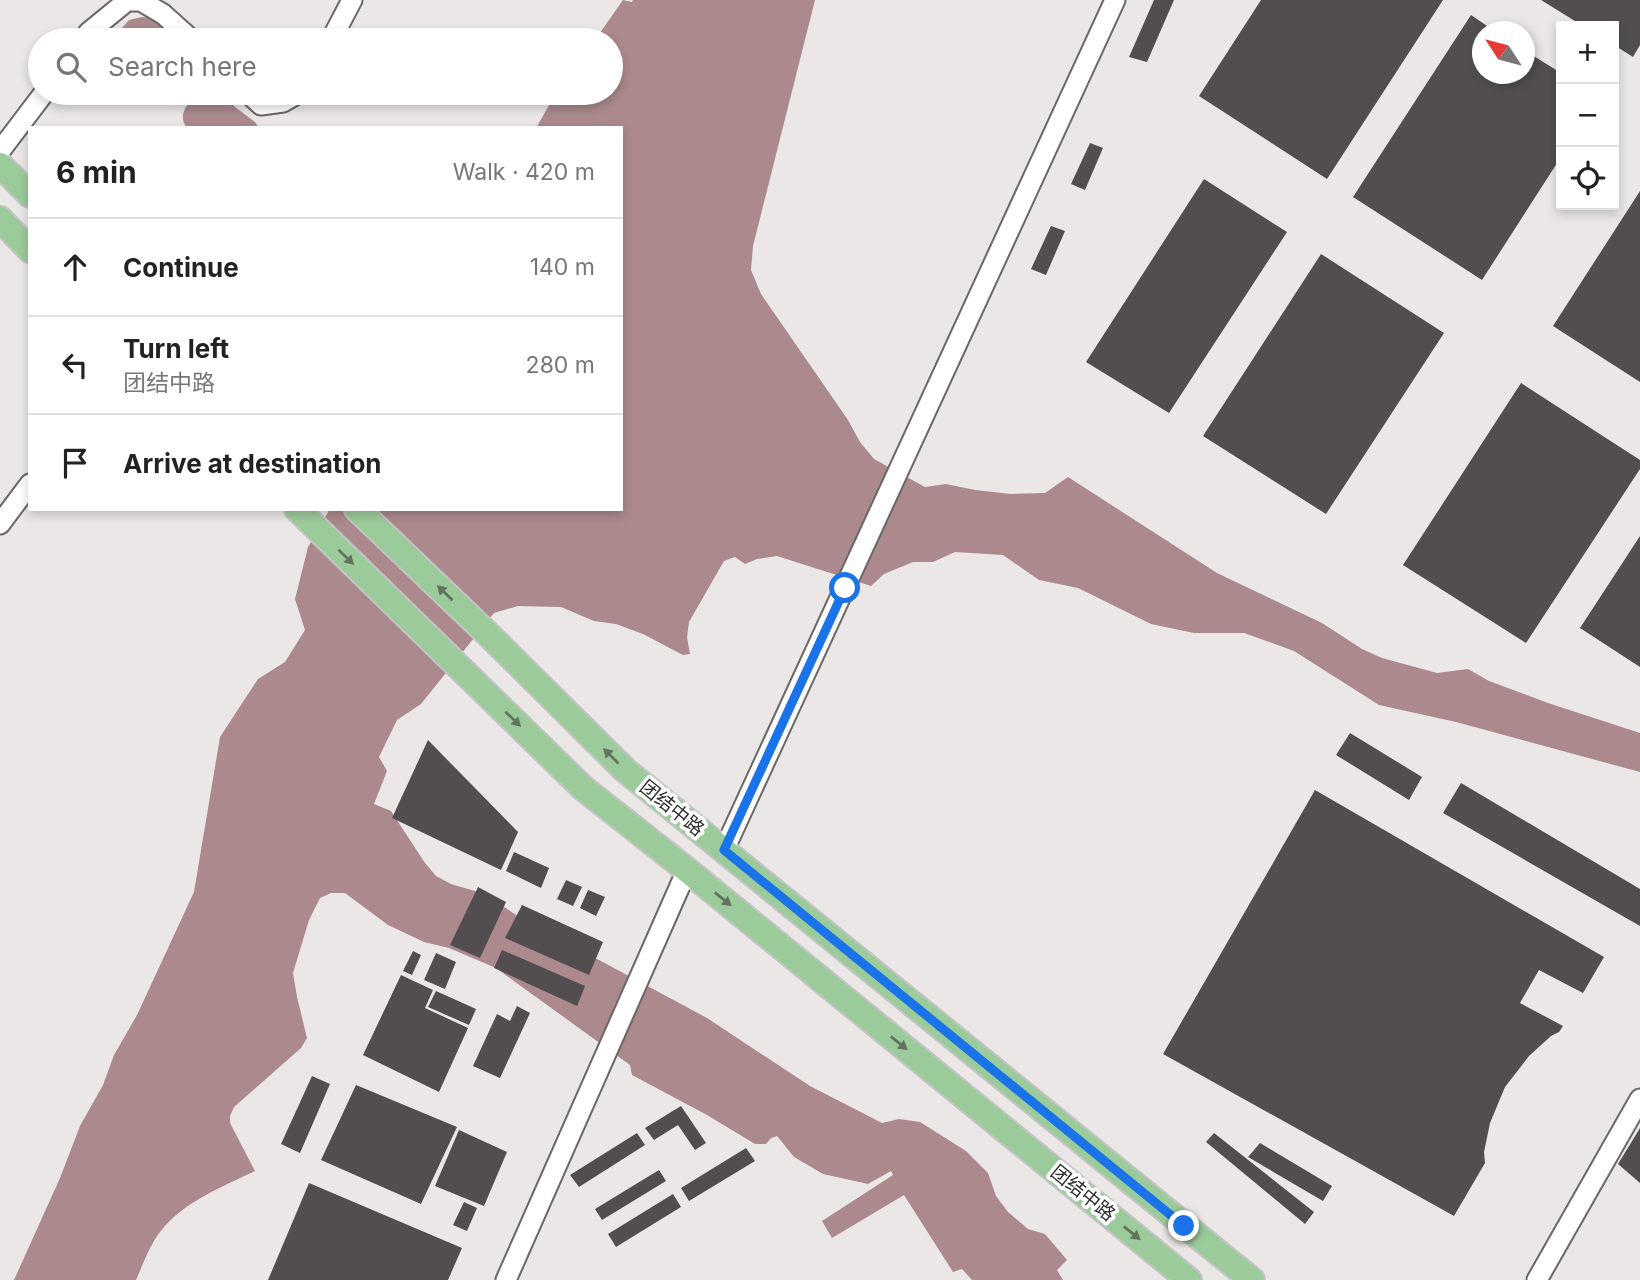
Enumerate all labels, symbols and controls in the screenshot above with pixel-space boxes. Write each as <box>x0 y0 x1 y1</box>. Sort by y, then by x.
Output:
north arrow <box>1472 21 1535 84</box>
map controls <box>1556 21 1619 210</box>
button: + <box>1556 21 1619 84</box>
search box <box>28 28 623 105</box>
icon: search <box>52 48 90 86</box>
text: Search here <box>108 51 257 82</box>
button: − <box>1556 84 1619 147</box>
button: locate <box>1556 147 1619 210</box>
text: 6 min <box>56 154 137 190</box>
text: Walk · 420 m <box>453 158 595 186</box>
icon: ahead <box>56 248 94 286</box>
text: Continue <box>123 252 239 283</box>
text: 140 m <box>530 253 595 281</box>
text: Turn left <box>123 333 229 364</box>
icon: left <box>56 346 94 384</box>
text: 280 m <box>526 351 595 379</box>
text: 团结中路 <box>123 369 215 397</box>
icon: arrive <box>56 444 94 482</box>
text: Arrive at destination <box>123 448 382 479</box>
one-way arrow <box>337 548 354 565</box>
route start <box>829 572 860 603</box>
one-way arrow <box>437 586 454 602</box>
one-way arrow <box>504 711 521 727</box>
one-way arrow <box>603 748 619 764</box>
street label: 团结中路 <box>635 775 709 841</box>
one-way arrow <box>714 891 731 906</box>
one-way arrow <box>890 1035 907 1050</box>
street label: 团结中路 <box>1046 1160 1120 1226</box>
route end <box>1168 1210 1199 1241</box>
one-way arrow <box>1123 1226 1141 1241</box>

